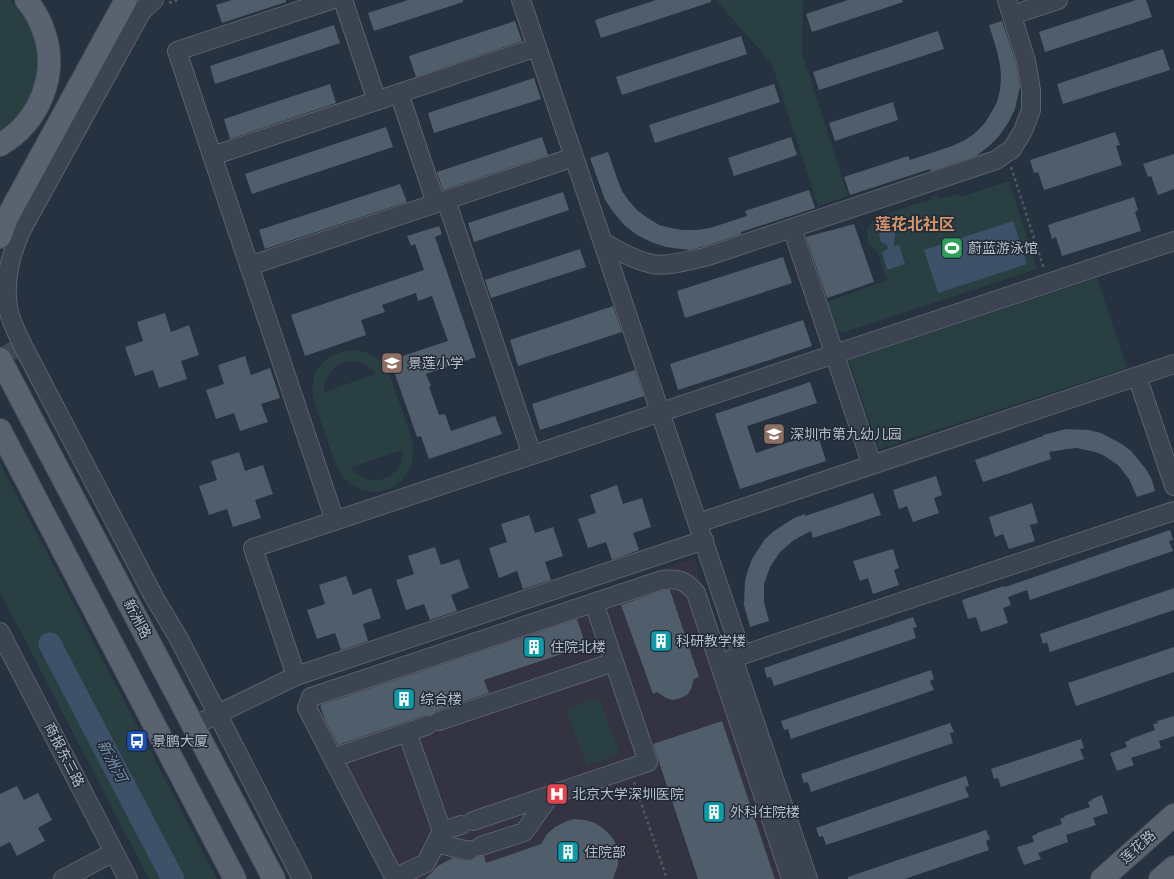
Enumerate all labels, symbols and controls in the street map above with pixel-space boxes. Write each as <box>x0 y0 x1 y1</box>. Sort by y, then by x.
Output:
district label: 莲花北社区 <box>875 215 955 234</box>
sports icon: 蔚蓝游泳馆 <box>939 235 965 261</box>
place label: 蔚蓝游泳馆 <box>968 240 1038 257</box>
school or university icon: 景莲小学 <box>379 350 405 376</box>
place label: 景莲小学 <box>408 355 464 372</box>
school or university icon: 深圳市第九幼儿园 <box>761 421 787 447</box>
place label: 深圳市第九幼儿园 <box>790 426 902 443</box>
street label: 新洲路 <box>120 596 154 642</box>
building icon: 科研教学楼 <box>648 628 674 654</box>
place label: 科研教学楼 <box>676 633 746 650</box>
building icon: 住院北楼 <box>521 634 547 660</box>
place label: 住院北楼 <box>550 639 606 656</box>
building icon: 综合楼 <box>391 686 417 712</box>
place label: 综合楼 <box>420 691 462 708</box>
street label: 商报东三路 <box>41 720 87 790</box>
bus stop icon: 景鹏大厦 <box>124 728 150 754</box>
place label: 景鹏大厦 <box>152 733 208 750</box>
water label: 新洲河 <box>93 737 132 788</box>
hospital icon: 北京大学深圳医院 <box>544 781 570 807</box>
place label: 北京大学深圳医院 <box>572 786 684 803</box>
building icon: 外科住院楼 <box>701 799 727 825</box>
place label: 外科住院楼 <box>730 804 800 821</box>
street label: 莲花路 <box>1117 827 1159 867</box>
building icon: 住院部 <box>555 839 581 865</box>
place label: 住院部 <box>584 844 626 861</box>

